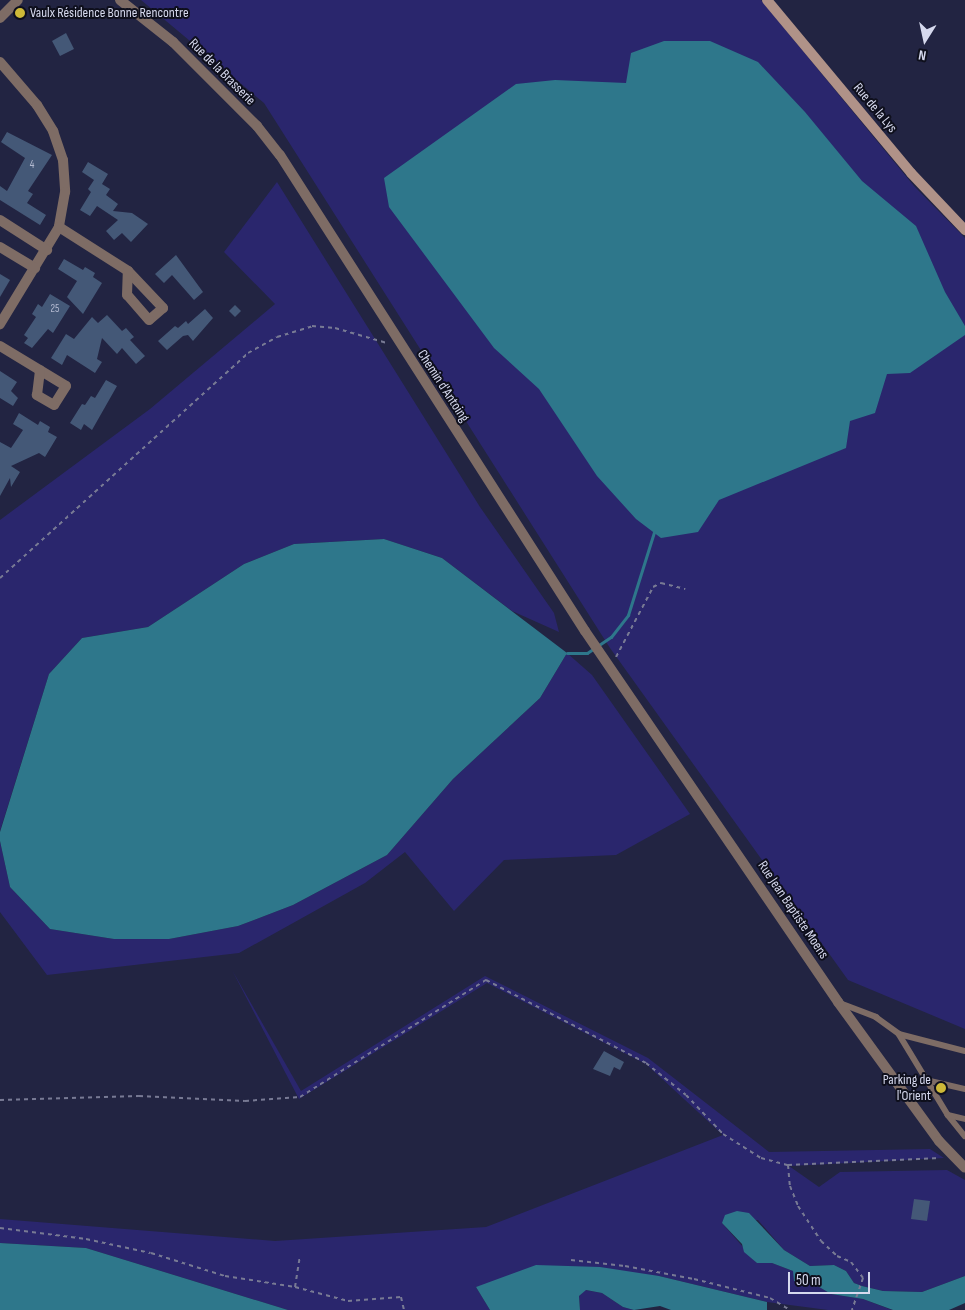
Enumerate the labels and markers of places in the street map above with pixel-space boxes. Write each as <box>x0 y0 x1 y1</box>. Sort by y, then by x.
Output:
place label: Vaulx Résidence Bonne Rencontre <box>30 5 189 21</box>
marker: Vaulx Résidence Bonne Rencontre <box>14 7 26 19</box>
place label: Parking de l'Orient <box>883 1072 931 1104</box>
marker: Parking de l'Orient <box>935 1082 947 1094</box>

